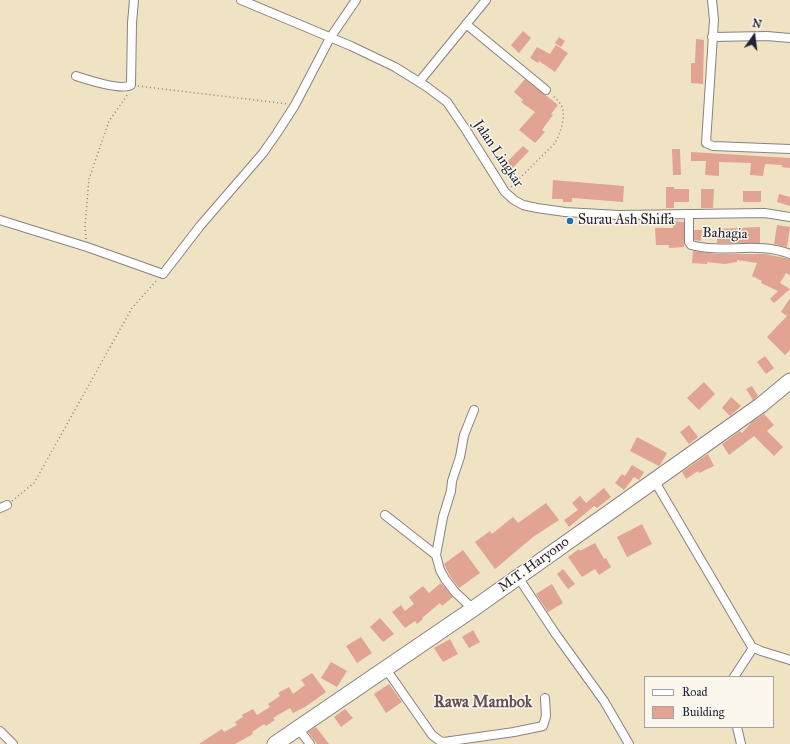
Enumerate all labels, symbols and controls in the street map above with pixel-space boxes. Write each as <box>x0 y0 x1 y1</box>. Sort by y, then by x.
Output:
north arrow <box>734 16 774 56</box>
text: N <box>751 16 763 31</box>
street label: Jalan Lingkar <box>469 117 527 191</box>
place label: Surau Ash Shiffa <box>578 213 674 229</box>
marker: Surau Ash Shiffa <box>565 216 575 226</box>
street label: Bahagia <box>702 225 748 243</box>
street label: M.T. Haryono <box>495 534 573 596</box>
legend <box>644 676 774 728</box>
text: Road <box>682 685 708 699</box>
district label: Rawa Mambok <box>434 693 532 713</box>
text: Building <box>682 705 724 719</box>

